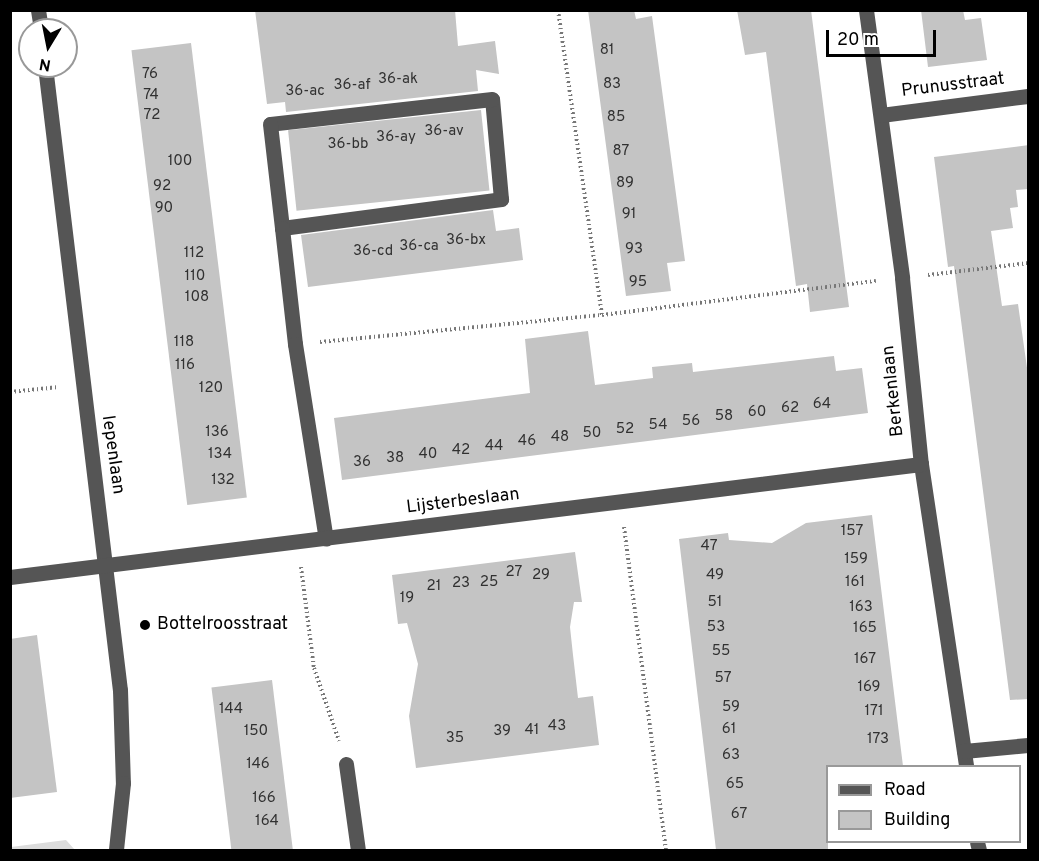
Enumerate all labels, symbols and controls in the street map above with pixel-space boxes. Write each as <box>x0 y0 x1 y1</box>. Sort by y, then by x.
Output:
north arrow <box>18 18 78 78</box>
scale bar <box>829 18 938 56</box>
text: 20 m <box>837 29 879 52</box>
house number: 81 <box>600 42 614 60</box>
text: N <box>38 53 53 75</box>
house number: 76 <box>142 66 158 84</box>
street label: Prunusstraat <box>900 69 1006 103</box>
house number: 36-ak <box>378 71 418 89</box>
house number: 83 <box>603 76 621 94</box>
house number: 36-af <box>334 77 370 95</box>
house number: 36-ac <box>285 83 325 101</box>
house number: 74 <box>143 87 159 105</box>
house number: 72 <box>144 107 160 125</box>
house number: 85 <box>607 109 625 127</box>
house number: 36-av <box>424 123 464 141</box>
house number: 36-ay <box>376 129 416 147</box>
house number: 36-bb <box>328 136 368 154</box>
house number: 87 <box>613 143 629 161</box>
house number: 100 <box>168 153 192 171</box>
house number: 89 <box>616 175 634 193</box>
house number: 92 <box>153 178 171 196</box>
house number: 90 <box>155 200 173 218</box>
house number: 91 <box>622 206 636 224</box>
house number: 36-bx <box>446 232 486 250</box>
house number: 36-ca <box>399 238 439 256</box>
house number: 93 <box>625 241 643 259</box>
house number: 36-cd <box>353 243 393 261</box>
house number: 112 <box>184 245 204 263</box>
house number: 110 <box>185 268 205 286</box>
house number: 95 <box>629 274 647 292</box>
house number: 108 <box>185 289 209 307</box>
house number: 118 <box>174 334 194 352</box>
street label: Berkenlaan <box>878 344 910 438</box>
house number: 116 <box>175 357 195 375</box>
house number: 120 <box>199 380 223 398</box>
house number: 64 <box>813 396 831 414</box>
house number: 62 <box>781 400 799 418</box>
house number: 60 <box>748 404 766 422</box>
house number: 58 <box>715 408 733 426</box>
house number: 56 <box>682 413 700 431</box>
street label: Iepenlaan <box>96 414 128 496</box>
house number: 54 <box>649 417 667 435</box>
house number: 52 <box>616 421 634 439</box>
house number: 136 <box>205 424 229 442</box>
house number: 50 <box>583 425 601 443</box>
house number: 48 <box>551 429 569 447</box>
house number: 46 <box>518 433 536 451</box>
house number: 44 <box>485 438 503 456</box>
house number: 42 <box>452 442 470 460</box>
house number: 134 <box>208 446 232 464</box>
house number: 40 <box>419 446 437 464</box>
house number: 38 <box>386 450 404 468</box>
house number: 36 <box>353 454 371 472</box>
house number: 132 <box>211 472 235 490</box>
street label: Lijsterbeslaan <box>405 484 521 520</box>
house number: 157 <box>841 523 863 541</box>
house number: 47 <box>701 538 717 556</box>
house number: 159 <box>844 551 868 569</box>
house number: 27 <box>506 564 522 582</box>
house number: 29 <box>532 567 550 585</box>
house number: 49 <box>706 567 724 585</box>
house number: 25 <box>480 574 498 592</box>
house number: 161 <box>845 574 865 592</box>
house number: 23 <box>452 575 470 593</box>
house number: 21 <box>427 578 441 596</box>
house number: 19 <box>400 590 414 608</box>
house number: 51 <box>708 594 722 612</box>
house number: 163 <box>849 599 873 617</box>
place label: Bottelroosstraat <box>157 614 288 636</box>
marker: Bottelroosstraat <box>138 618 152 632</box>
house number: 53 <box>707 619 725 637</box>
house number: 165 <box>853 620 877 638</box>
house number: 55 <box>712 643 730 661</box>
house number: 167 <box>854 651 876 669</box>
house number: 57 <box>715 670 731 688</box>
house number: 169 <box>858 679 880 697</box>
house number: 59 <box>722 699 740 717</box>
house number: 144 <box>219 701 243 719</box>
house number: 171 <box>864 703 884 721</box>
house number: 43 <box>548 718 566 736</box>
house number: 61 <box>722 721 736 739</box>
house number: 41 <box>525 722 539 740</box>
house number: 150 <box>244 723 268 741</box>
house number: 39 <box>493 723 511 741</box>
house number: 35 <box>446 730 464 748</box>
house number: 173 <box>867 731 889 749</box>
house number: 63 <box>722 747 740 765</box>
house number: 146 <box>246 756 270 774</box>
legend <box>826 765 1021 843</box>
house number: 65 <box>726 776 744 794</box>
text: Road <box>884 779 926 802</box>
house number: 166 <box>252 790 276 808</box>
house number: 67 <box>731 806 747 824</box>
text: Building <box>884 809 950 832</box>
house number: 164 <box>255 813 279 831</box>

